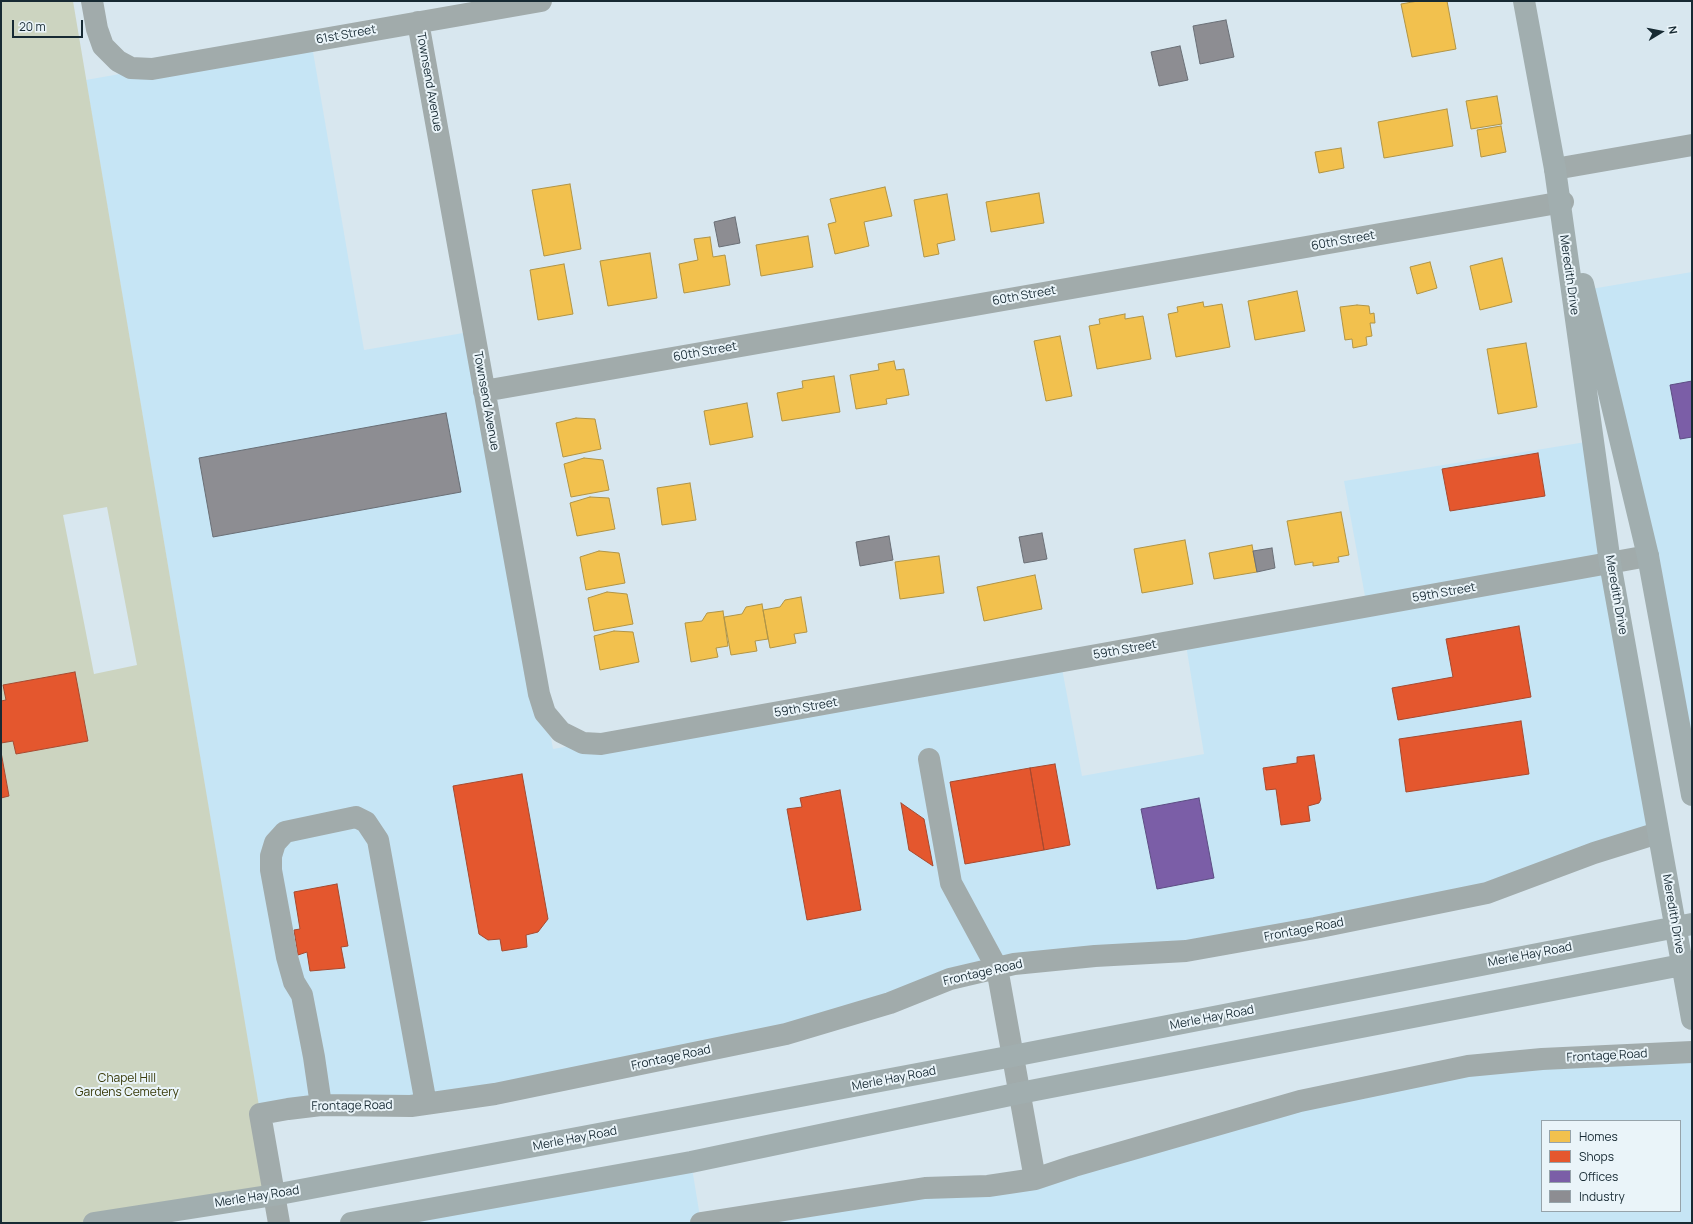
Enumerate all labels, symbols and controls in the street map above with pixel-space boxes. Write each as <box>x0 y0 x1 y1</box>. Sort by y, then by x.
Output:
scale bar <box>14 12 85 38</box>
north arrow <box>1641 12 1681 52</box>
text: 20 m <box>19 18 46 35</box>
street label: 61st Street <box>315 23 377 47</box>
text: N <box>1665 25 1681 35</box>
street label: Townsend Avenue <box>413 31 445 133</box>
street label: 60th Street <box>1310 228 1376 254</box>
street label: Meredith Drive <box>1556 234 1582 316</box>
street label: 60th Street <box>991 283 1057 309</box>
street label: 60th Street <box>672 339 738 365</box>
street label: Townsend Avenue <box>470 350 502 452</box>
street label: Meredith Drive <box>1602 554 1630 636</box>
street label: 59th Street <box>1411 580 1477 606</box>
street label: 59th Street <box>1092 637 1158 663</box>
street label: 59th Street <box>773 695 839 721</box>
street label: Meredith Drive <box>1659 873 1687 955</box>
street label: Frontage Road <box>1263 915 1345 945</box>
street label: Merle Hay Road <box>1487 940 1573 970</box>
street label: Frontage Road <box>942 957 1024 989</box>
street label: Merle Hay Road <box>1169 1003 1255 1033</box>
street label: Frontage Road <box>630 1043 712 1073</box>
street label: Frontage Road <box>1566 1047 1648 1065</box>
street label: Merle Hay Road <box>851 1064 937 1094</box>
park label: Chapel Hill Gardens Cemetery <box>75 1072 179 1100</box>
street label: Frontage Road <box>311 1098 393 1114</box>
legend <box>1541 1120 1681 1212</box>
street label: Merle Hay Road <box>532 1124 618 1154</box>
text: Homes <box>1579 1128 1618 1145</box>
text: Shops <box>1579 1148 1614 1165</box>
text: Offices <box>1579 1168 1618 1185</box>
street label: Merle Hay Road <box>214 1183 300 1211</box>
text: Industry <box>1579 1188 1625 1205</box>

